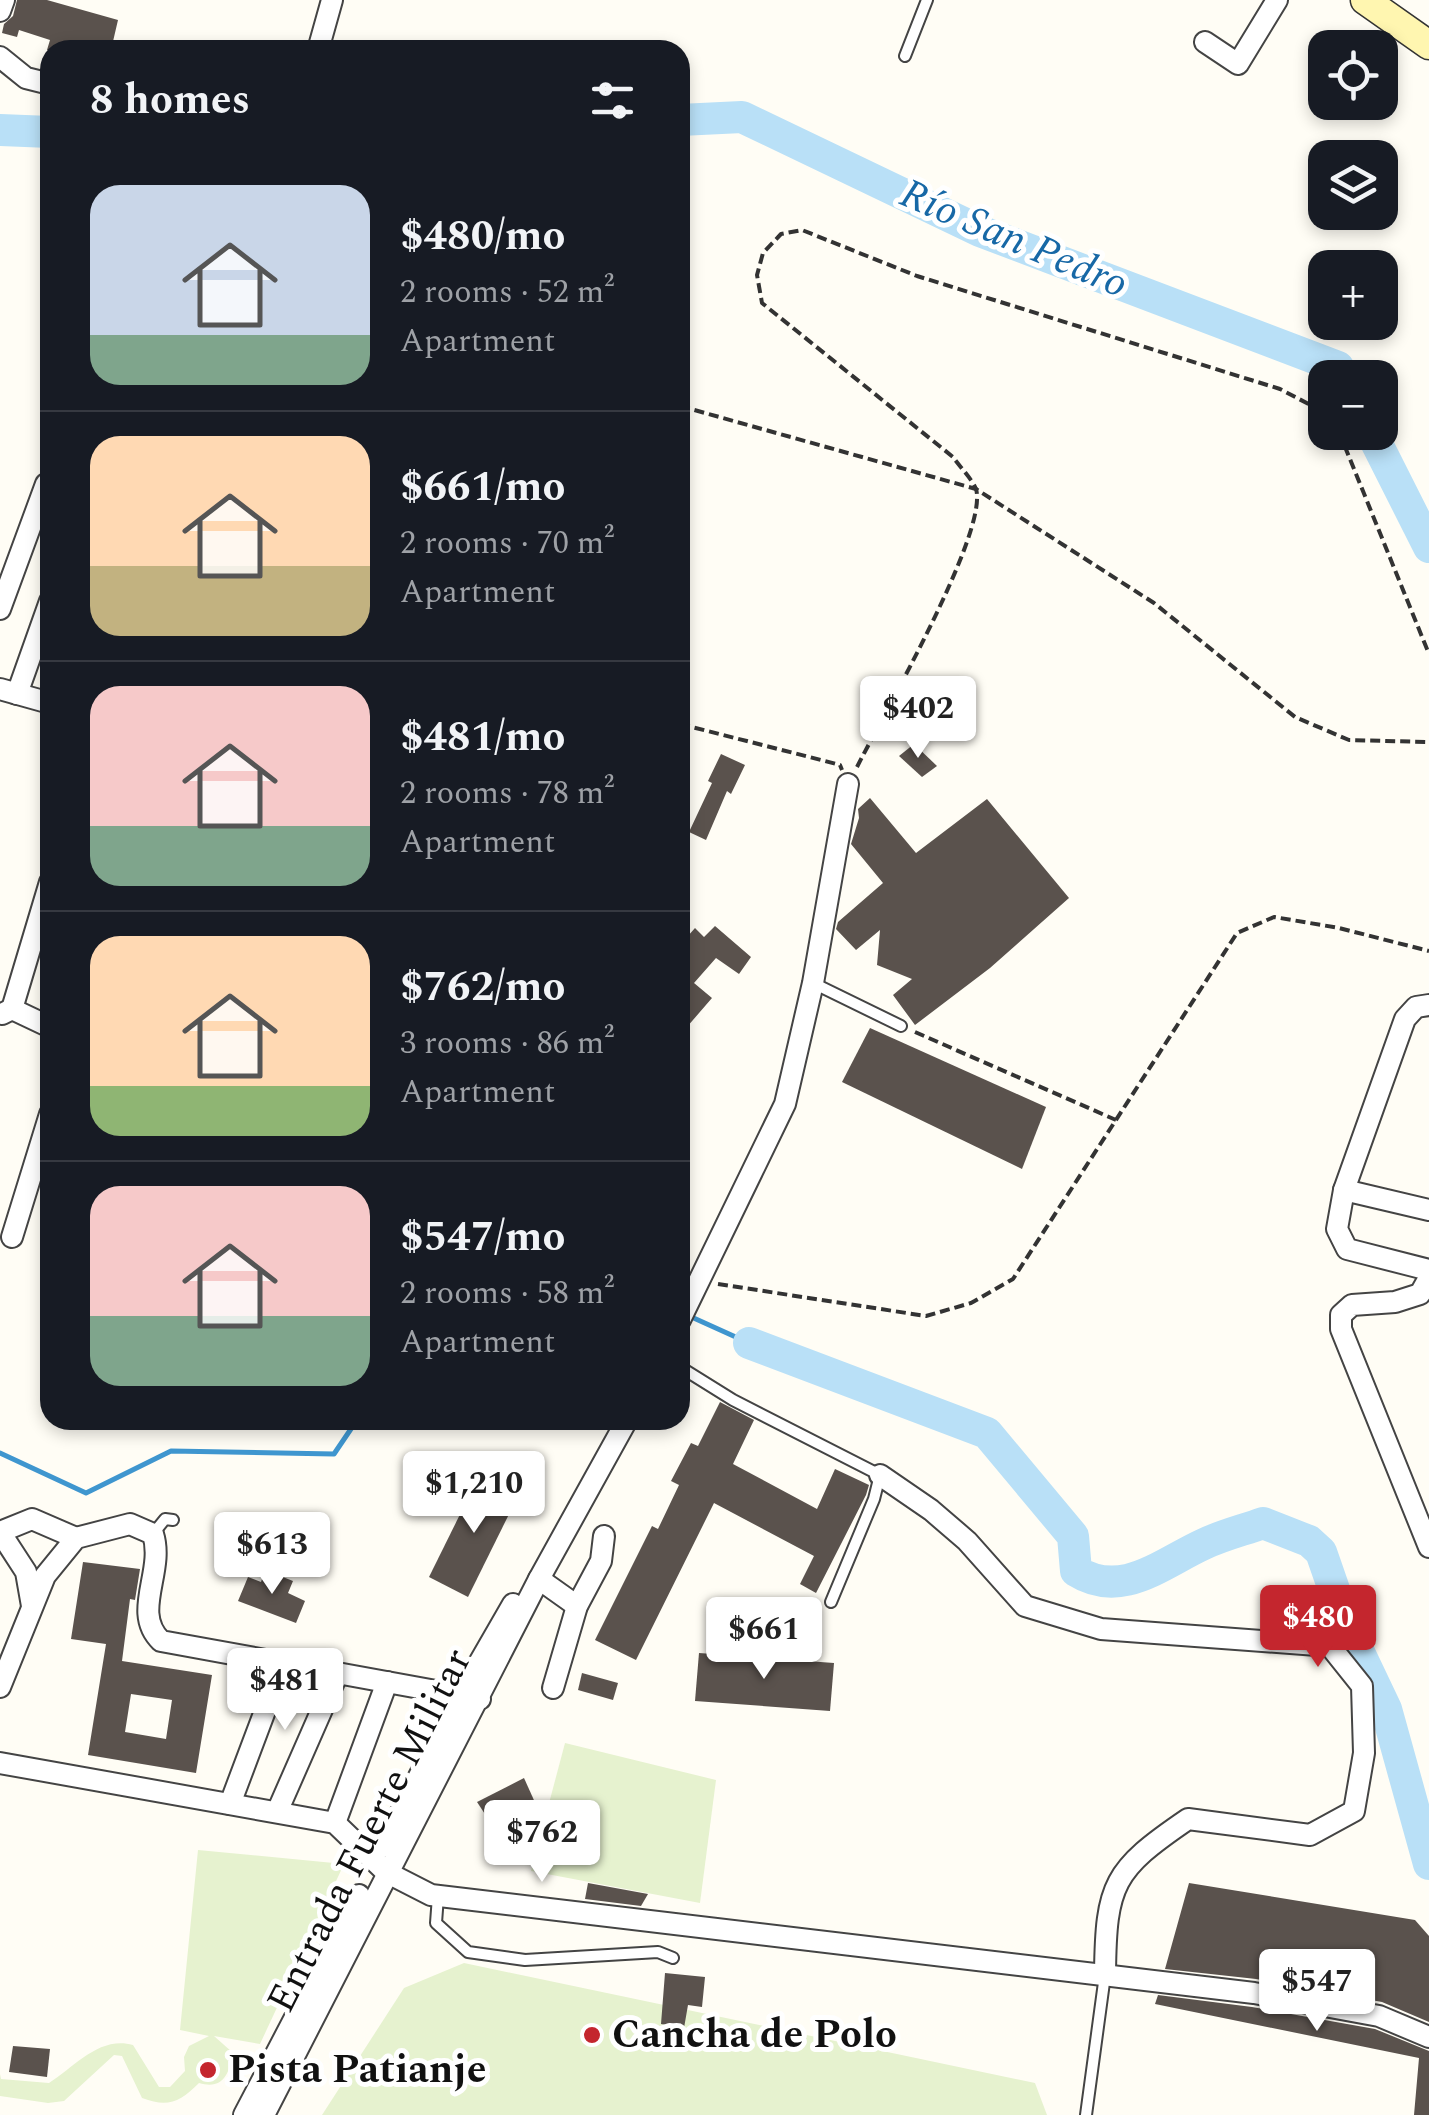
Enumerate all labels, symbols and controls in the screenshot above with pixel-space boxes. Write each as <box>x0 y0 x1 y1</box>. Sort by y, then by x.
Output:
map controls <box>1308 30 1398 450</box>
button: locate <box>1308 30 1398 120</box>
text: 8 homes <box>90 69 250 132</box>
icon: filters <box>585 73 640 128</box>
button: layers <box>1308 140 1398 230</box>
water label: Río San Pedro <box>890 163 1138 315</box>
text: $480/mo <box>400 205 566 268</box>
icon: home <box>170 225 290 345</box>
button: + <box>1308 250 1398 340</box>
text: 2 rooms · 52 m² <box>400 268 614 317</box>
text: Apartment <box>400 317 555 366</box>
button: − <box>1308 360 1398 450</box>
text: $661/mo <box>400 456 566 519</box>
icon: home <box>170 476 290 596</box>
text: 2 rooms · 70 m² <box>400 519 614 568</box>
text: Apartment <box>400 568 555 617</box>
pin: $402 <box>859 676 977 761</box>
text: $402 <box>882 684 954 733</box>
text: $481/mo <box>400 706 566 769</box>
icon: home <box>170 726 290 846</box>
text: 2 rooms · 78 m² <box>400 769 614 818</box>
text: Apartment <box>400 818 555 867</box>
text: $762/mo <box>400 956 566 1019</box>
icon: home <box>170 976 290 1096</box>
text: 3 rooms · 86 m² <box>400 1019 614 1068</box>
text: Apartment <box>400 1068 555 1117</box>
text: $547/mo <box>400 1206 566 1269</box>
icon: home <box>170 1226 290 1346</box>
text: 2 rooms · 58 m² <box>400 1269 614 1318</box>
text: Apartment <box>400 1318 555 1367</box>
pin: $1,210 <box>393 1451 555 1536</box>
text: $1,210 <box>425 1459 523 1508</box>
pin: $613 <box>213 1512 331 1597</box>
text: $613 <box>236 1520 308 1569</box>
pin: $480 <box>1259 1585 1377 1670</box>
text: $480 <box>1282 1593 1354 1642</box>
pin: $661 <box>705 1597 823 1682</box>
text: $661 <box>728 1605 800 1654</box>
street label: Entrada Fuerte Militar <box>252 1638 488 2024</box>
pin: $481 <box>226 1648 344 1733</box>
text: $481 <box>249 1656 321 1705</box>
pin: $762 <box>483 1800 601 1885</box>
text: $762 <box>506 1808 578 1857</box>
pin: $547 <box>1258 1949 1376 2034</box>
text: $547 <box>1281 1957 1353 2006</box>
place label: Cancha de Polo <box>612 2005 897 2066</box>
marker: Cancha de Polo <box>581 2024 603 2046</box>
place label: Pista Patianje <box>228 2040 486 2101</box>
marker: Pista Patianje <box>197 2059 219 2081</box>

